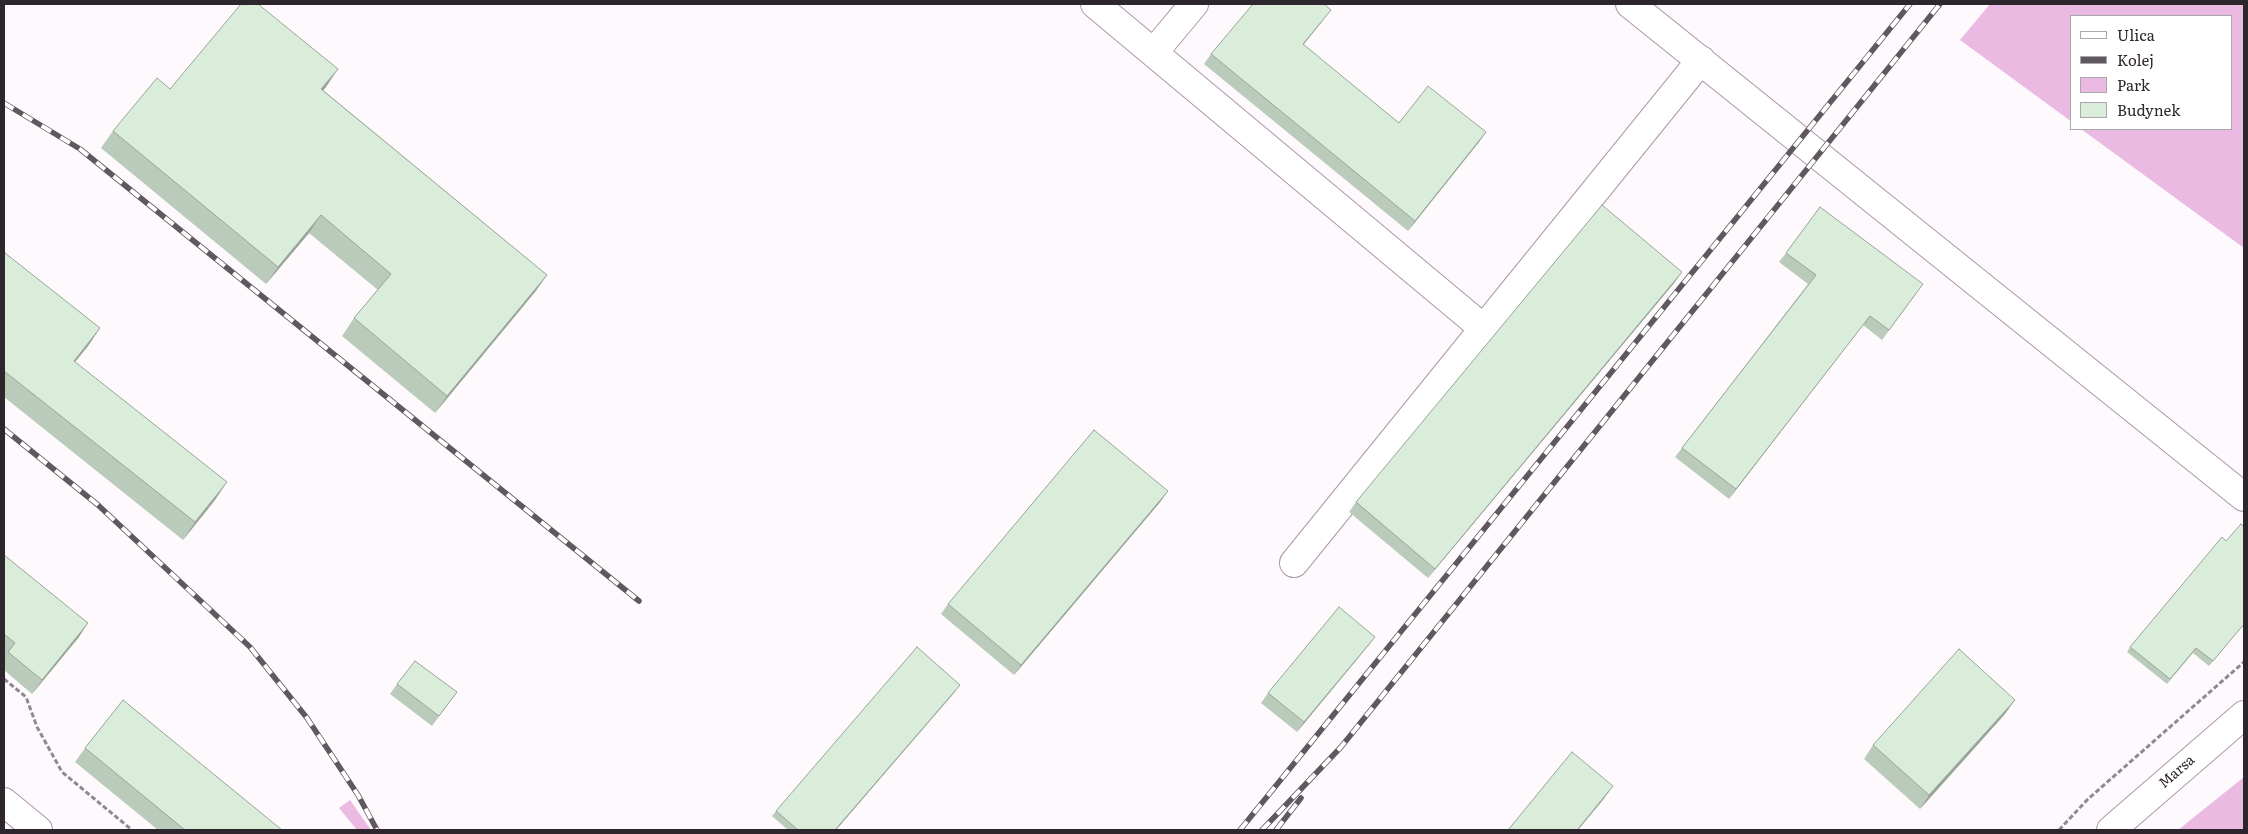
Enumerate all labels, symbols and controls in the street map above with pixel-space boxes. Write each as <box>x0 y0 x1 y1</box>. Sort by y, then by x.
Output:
legend <box>2070 15 2233 130</box>
text: Ulica <box>2117 23 2155 46</box>
text: Kolej <box>2117 48 2154 71</box>
text: Park <box>2117 73 2150 96</box>
text: Budynek <box>2117 98 2180 121</box>
street label: Marsa <box>2156 752 2198 792</box>

